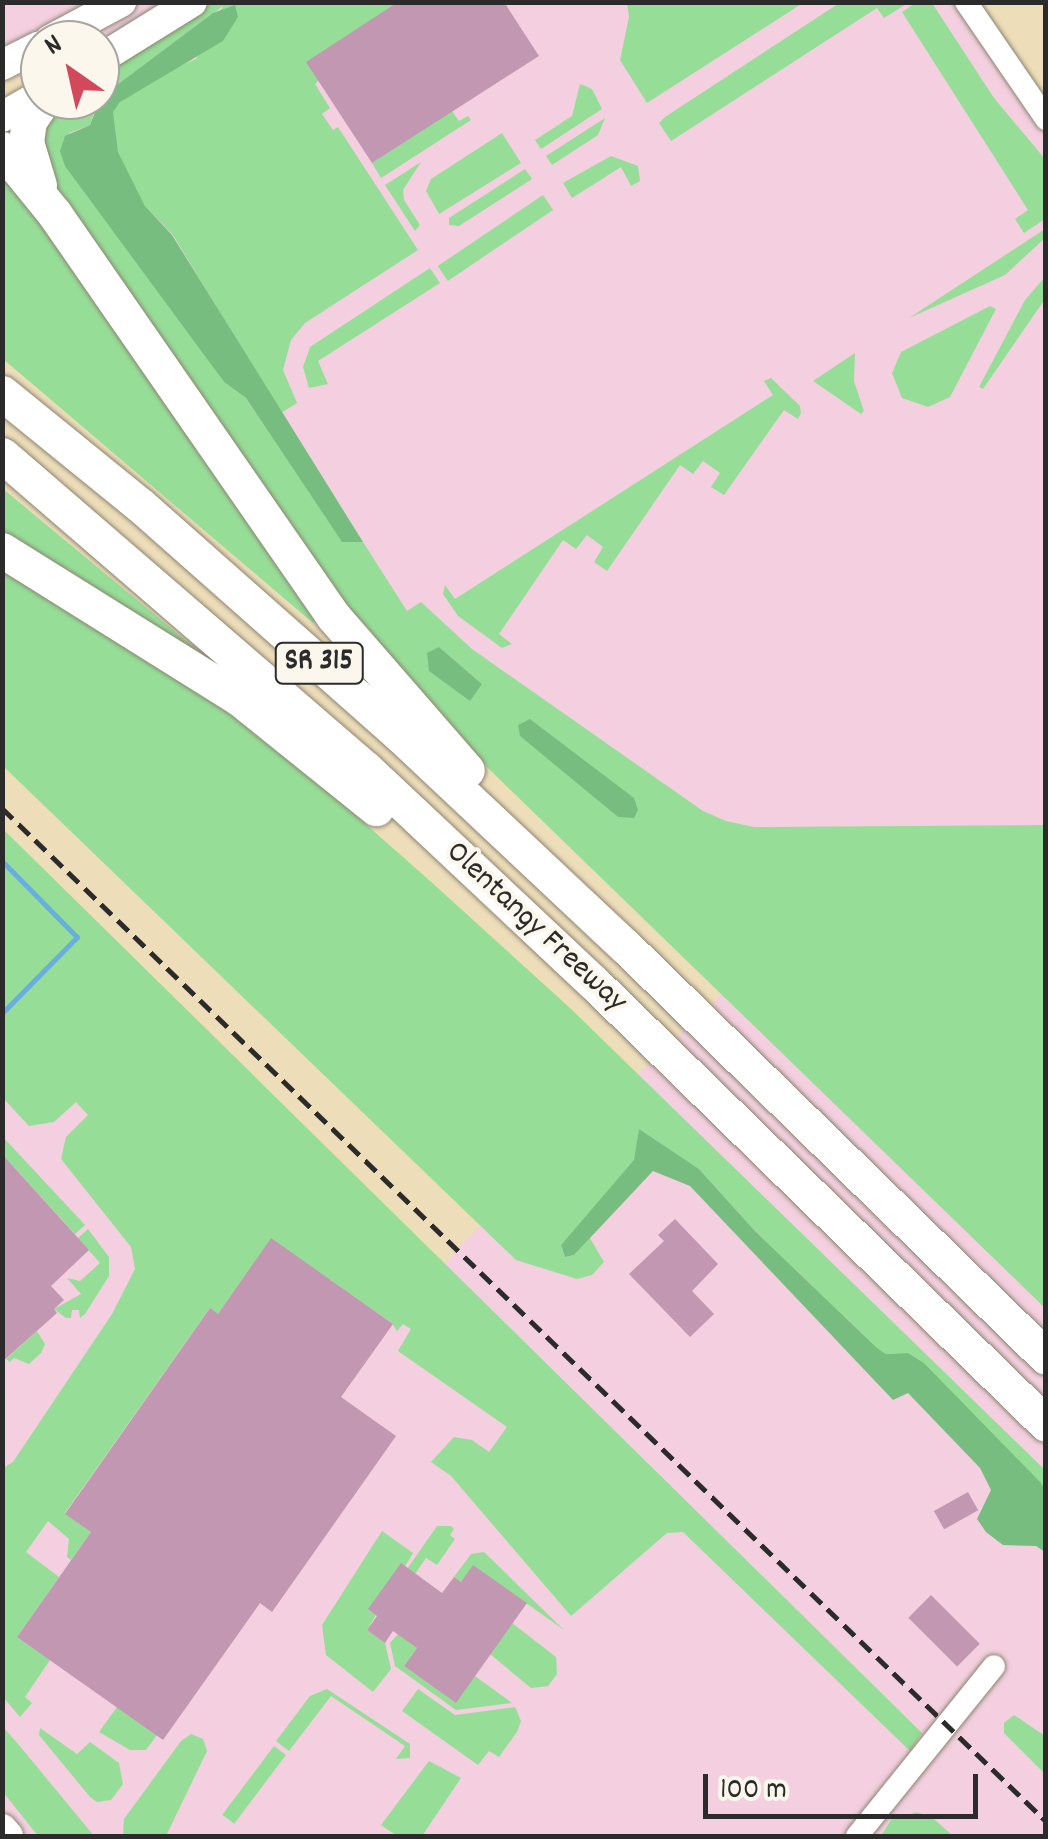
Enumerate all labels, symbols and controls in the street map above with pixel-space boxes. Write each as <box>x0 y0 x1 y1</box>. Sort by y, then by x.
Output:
north arrow <box>20 20 120 120</box>
text: N <box>37 26 71 67</box>
road number: SR 315 <box>274 638 364 688</box>
street label: Olentangy Freeway <box>436 834 634 1022</box>
scale bar <box>708 1754 983 1816</box>
text: 100 m <box>720 1770 787 1813</box>

